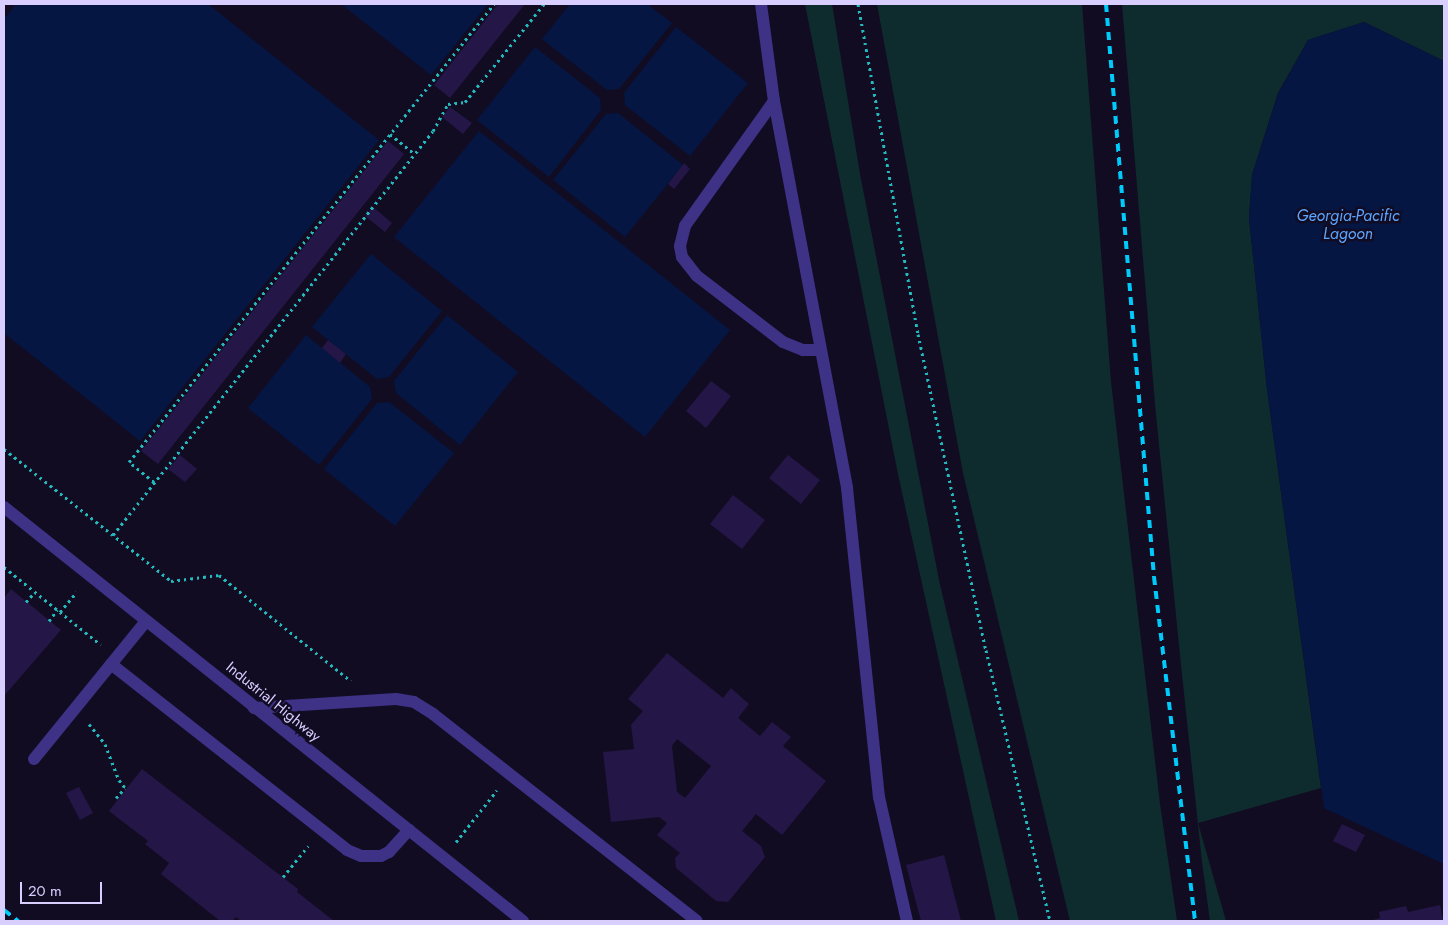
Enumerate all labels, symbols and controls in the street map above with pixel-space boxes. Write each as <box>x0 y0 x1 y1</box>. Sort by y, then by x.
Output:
water label: Georgia-Pacific Lagoon <box>1297 206 1399 244</box>
street label: Industrial Highway <box>222 658 324 746</box>
scale bar <box>22 872 105 904</box>
text: 20 m <box>28 880 62 902</box>

